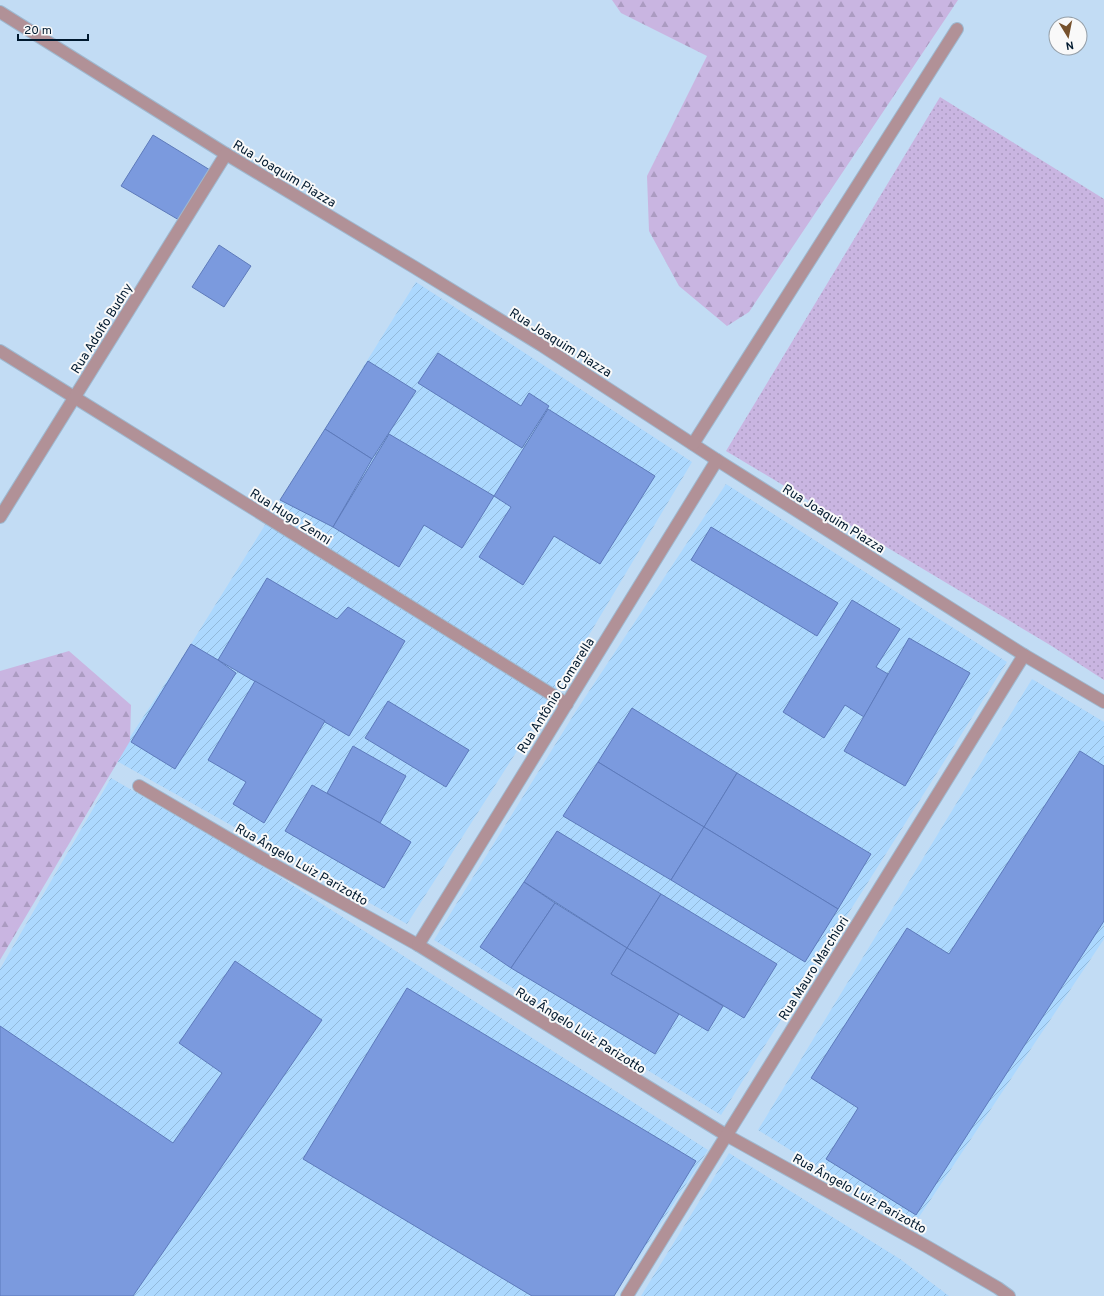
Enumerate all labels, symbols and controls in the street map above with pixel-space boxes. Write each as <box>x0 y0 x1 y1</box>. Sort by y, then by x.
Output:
scale bar <box>18 16 88 42</box>
north arrow <box>1048 16 1088 56</box>
text: 20 m <box>24 23 52 39</box>
text: N <box>1064 37 1075 52</box>
street label: Rua Joaquim Piazza <box>229 138 339 212</box>
street label: Rua Adolfo Budny <box>68 281 137 377</box>
street label: Rua Joaquim Piazza <box>506 306 614 382</box>
street label: Rua Joaquim Piazza <box>779 482 887 558</box>
street label: Rua Hugo Zenni <box>246 486 334 549</box>
street label: Rua Antônio Comarella <box>515 635 599 757</box>
street label: Rua Ângelo Luiz Parizotto <box>232 819 371 910</box>
street label: Rua Mauro Marchiori <box>776 914 853 1024</box>
street label: Rua Ângelo Luiz Parizotto <box>512 983 649 1078</box>
street label: Rua Ângelo Luiz Parizotto <box>789 1149 930 1238</box>

